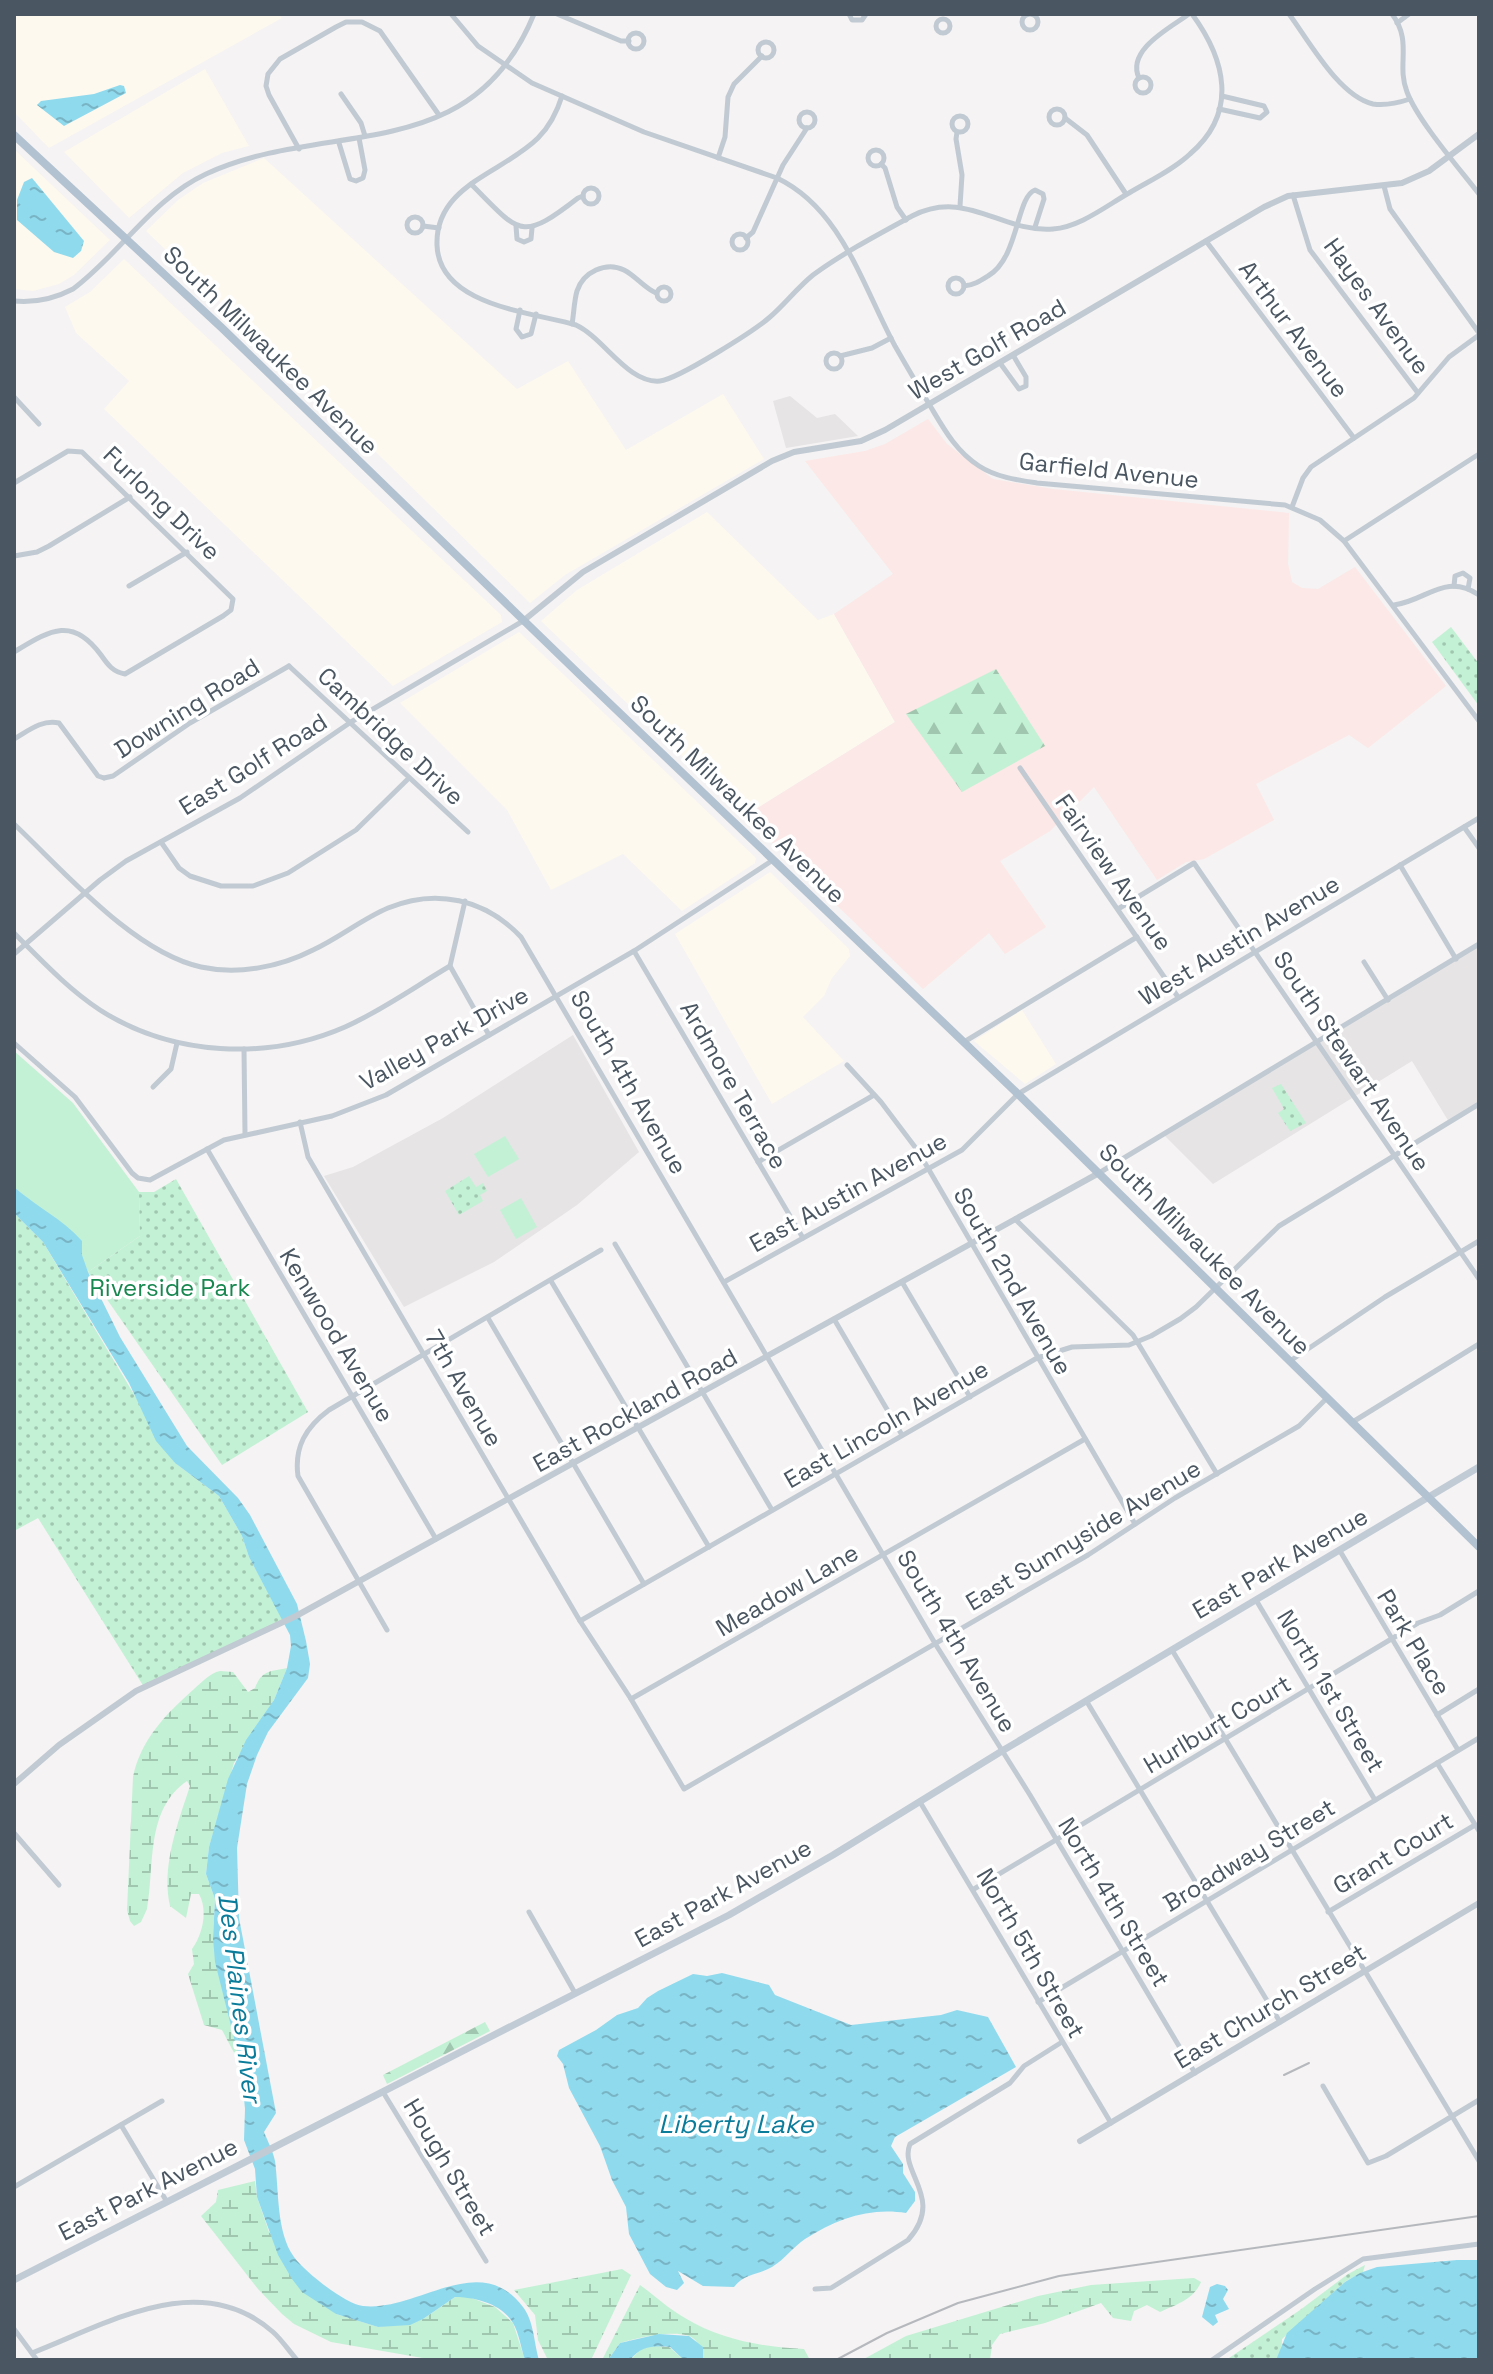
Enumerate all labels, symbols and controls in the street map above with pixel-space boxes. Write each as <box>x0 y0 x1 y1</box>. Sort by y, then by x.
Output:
street label: Hayes Avenue <box>1317 232 1437 380</box>
street label: South Milwaukee Avenue <box>157 239 385 461</box>
street label: Arthur Avenue <box>1232 254 1356 404</box>
street label: West Golf Road <box>903 291 1071 407</box>
street label: Furlong Drive <box>97 439 227 567</box>
street label: Garfield Avenue <box>1017 445 1201 495</box>
street label: Downing Road <box>109 651 265 765</box>
street label: Cambridge Drive <box>311 660 471 812</box>
street label: South Milwaukee Avenue <box>624 688 852 910</box>
street label: East Golf Road <box>173 706 333 822</box>
street label: Fairview Avenue <box>1048 788 1180 956</box>
street label: West Austin Avenue <box>1133 868 1345 1012</box>
street label: South Stewart Avenue <box>1267 945 1437 1177</box>
street label: Valley Park Drive <box>354 979 534 1097</box>
street label: South 4th Avenue <box>564 984 694 1180</box>
street label: Ardmore Terrace <box>673 996 795 1174</box>
street label: East Austin Avenue <box>744 1125 952 1259</box>
street label: South Milwaukee Avenue <box>1093 1137 1317 1361</box>
street label: South 2nd Avenue <box>947 1182 1079 1380</box>
street label: Kenwood Avenue <box>273 1242 401 1428</box>
park label: Riverside Park <box>90 1272 250 1303</box>
street label: 7th Avenue <box>418 1324 510 1452</box>
street label: East Rockland Road <box>527 1341 743 1479</box>
street label: East Lincoln Avenue <box>778 1353 994 1495</box>
street label: East Sunnyside Avenue <box>960 1452 1206 1618</box>
street label: East Park Avenue <box>1187 1500 1373 1626</box>
street label: Meadow Lane <box>710 1537 864 1643</box>
street label: South 4th Avenue <box>890 1544 1024 1738</box>
street label: Park Place <box>1370 1583 1458 1701</box>
street label: North 1st Street <box>1270 1604 1392 1778</box>
street label: Hurlburt Court <box>1138 1668 1296 1780</box>
street label: Broadway Street <box>1157 1792 1341 1918</box>
street label: Grant Court <box>1327 1805 1459 1901</box>
street label: North 4th Street <box>1051 1812 1177 1992</box>
street label: East Park Avenue <box>629 1832 817 1954</box>
street label: North 5th Street <box>970 1862 1092 2044</box>
water label: Des Plaines River <box>210 1892 270 2107</box>
street label: East Church Street <box>1168 1936 1372 2076</box>
street label: Hough Street <box>397 2093 503 2241</box>
water label: Liberty Lake <box>659 2107 815 2141</box>
street label: East Park Avenue <box>53 2130 243 2248</box>

